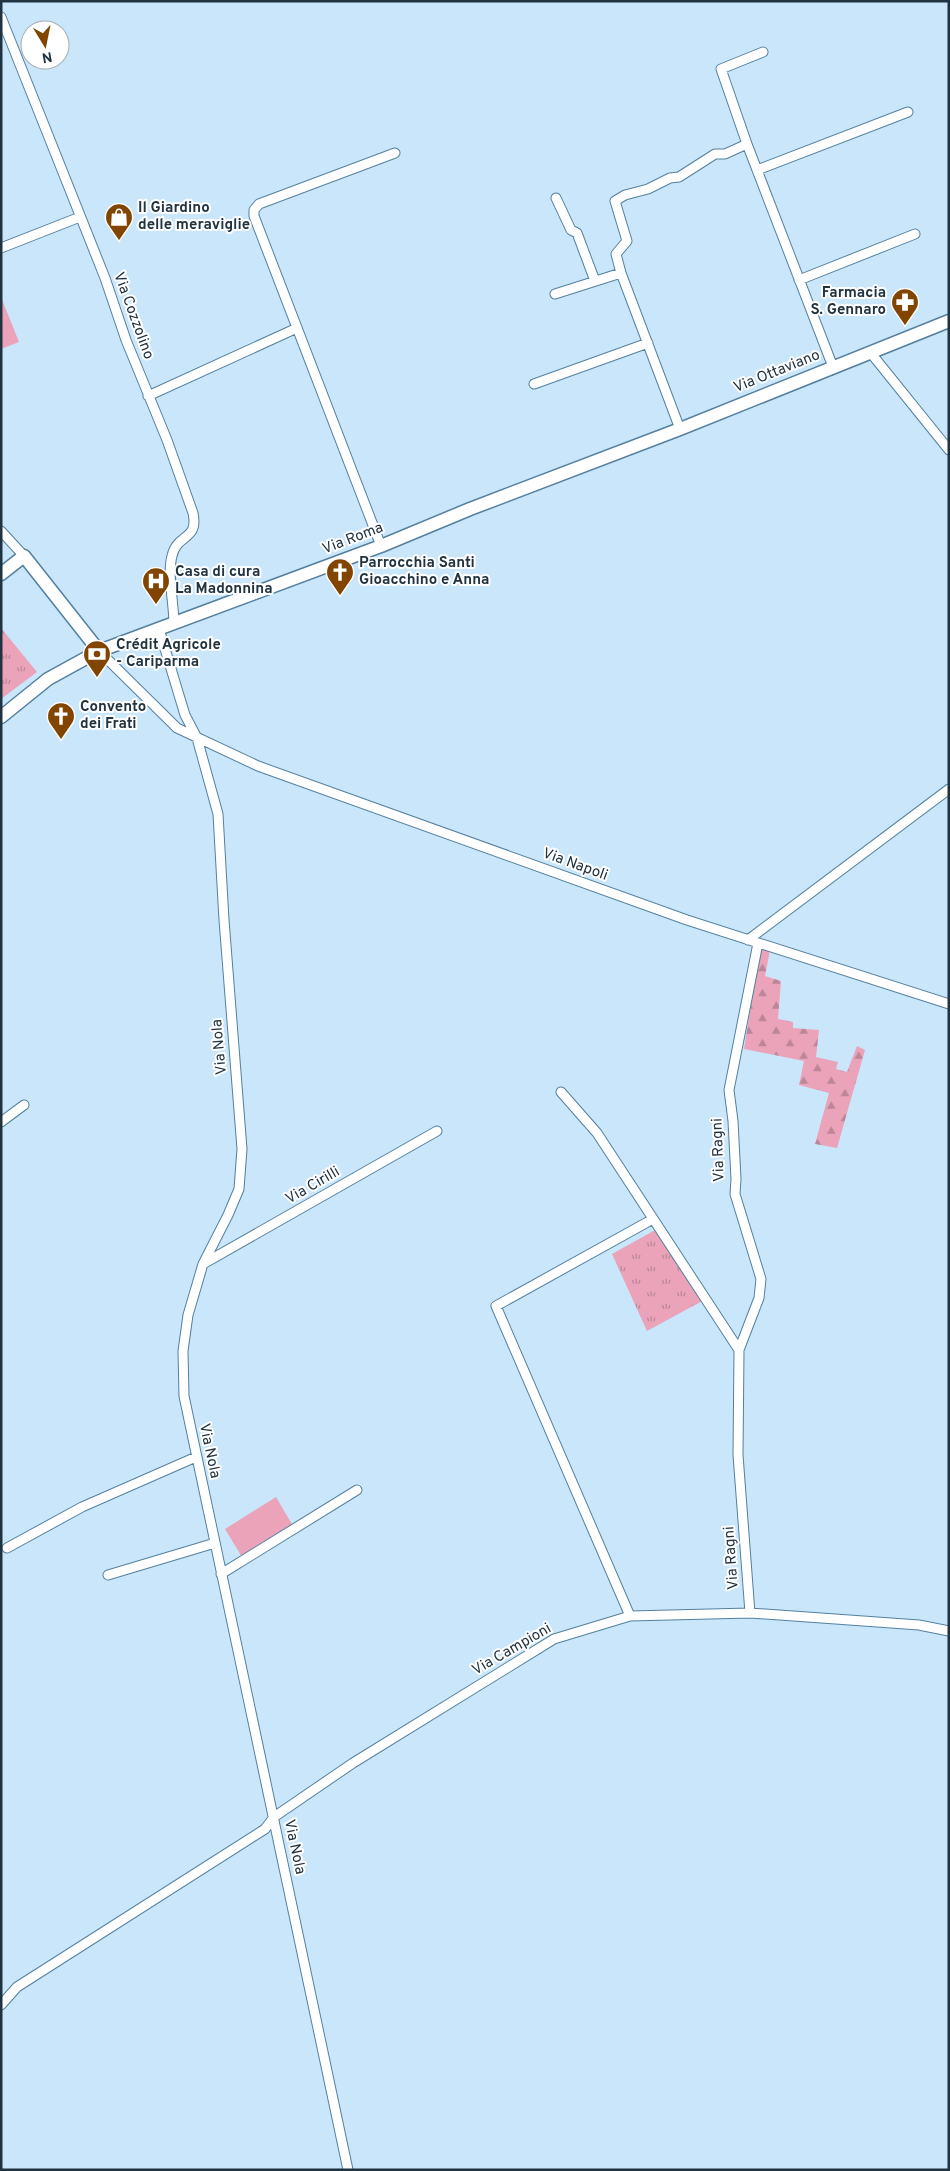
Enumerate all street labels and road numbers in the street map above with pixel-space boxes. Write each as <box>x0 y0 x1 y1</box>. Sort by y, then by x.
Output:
street label: Via Cozzolino <box>108 270 158 362</box>
street label: Via Ottaviano <box>731 346 823 398</box>
street label: Via Roma <box>320 519 386 559</box>
street label: Via Napoli <box>540 844 610 886</box>
street label: Via Nola <box>208 1018 232 1076</box>
street label: Via Ragni <box>708 1118 730 1182</box>
street label: Via Cirilli <box>282 1163 344 1209</box>
street label: Via Nola <box>194 1422 224 1480</box>
street label: Via Ragni <box>720 1526 744 1590</box>
street label: Via Campioni <box>469 1620 555 1680</box>
street label: Via Nola <box>279 1818 309 1876</box>

